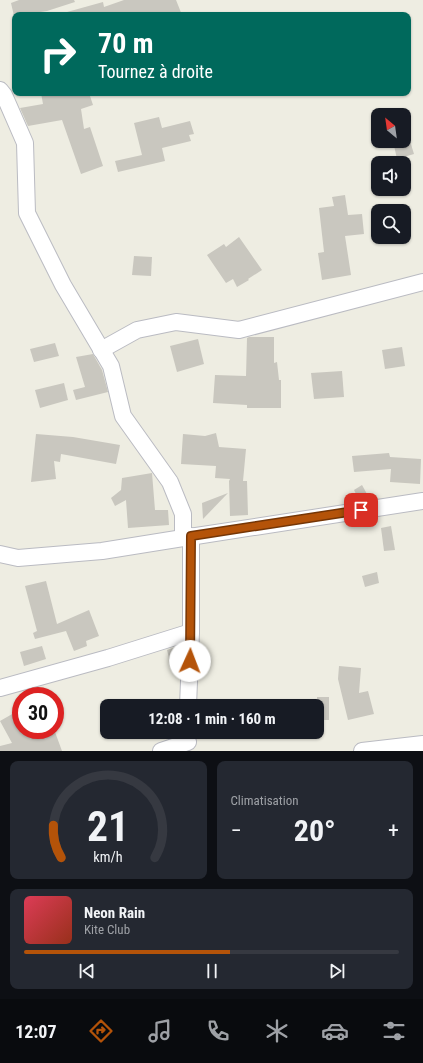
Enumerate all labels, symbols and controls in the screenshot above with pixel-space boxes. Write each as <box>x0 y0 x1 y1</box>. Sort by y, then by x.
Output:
text: 70 m <box>98 27 154 60</box>
icon: right <box>32 28 84 80</box>
text: Tournez à droite <box>98 61 213 82</box>
north arrow <box>371 108 411 148</box>
map controls <box>371 108 411 244</box>
button: sound <box>371 156 411 196</box>
button: search <box>371 204 411 244</box>
pin <box>344 493 378 527</box>
icon: arrive <box>350 499 372 521</box>
position arrow <box>169 640 211 682</box>
speed limit sign: 30 <box>12 687 64 739</box>
text: 12:08 · 1 min · 160 m <box>148 710 276 728</box>
text: Climatisation <box>231 793 299 808</box>
text: 21 <box>87 802 129 851</box>
text: 20° <box>294 813 336 848</box>
text: − <box>231 818 242 843</box>
text: + <box>388 818 399 843</box>
text: km/h <box>94 849 123 865</box>
text: Neon Rain <box>84 904 145 922</box>
text: Kite Club <box>84 922 130 937</box>
icon: previous <box>76 960 98 982</box>
icon: pause <box>201 960 223 982</box>
icon: next <box>326 960 348 982</box>
icon: directions <box>87 1017 115 1045</box>
icon: music <box>146 1017 174 1045</box>
icon: phone <box>204 1017 232 1045</box>
icon: climate <box>263 1017 291 1045</box>
icon: car <box>321 1017 349 1045</box>
icon: filters <box>380 1017 408 1045</box>
text: 12:07 <box>15 1021 57 1042</box>

